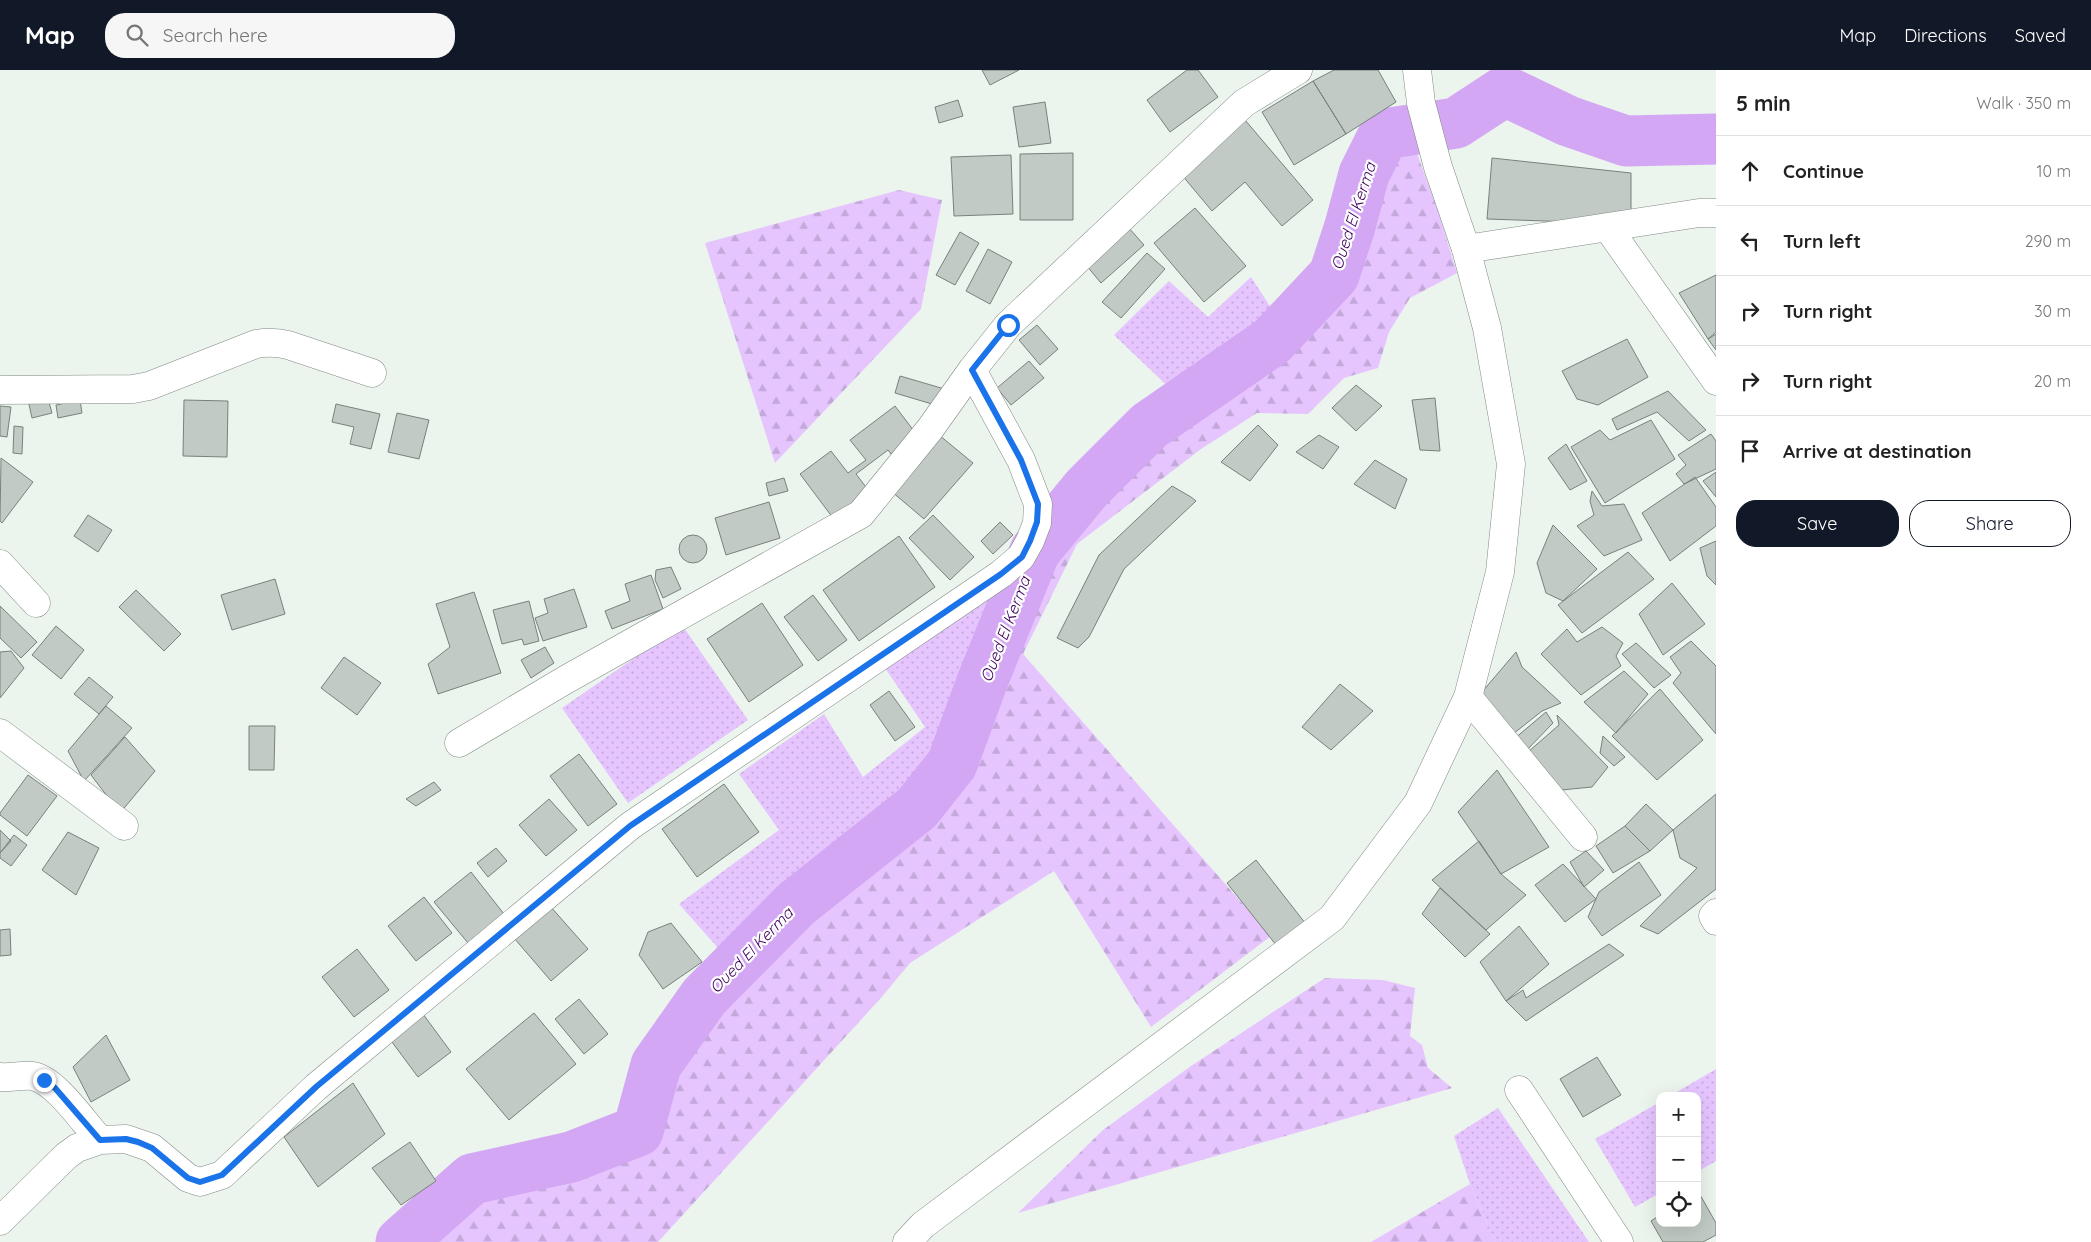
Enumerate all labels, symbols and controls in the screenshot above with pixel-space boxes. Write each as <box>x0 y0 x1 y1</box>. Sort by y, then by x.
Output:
search box <box>105 13 455 58</box>
text: Map <box>25 20 75 50</box>
icon: search <box>123 21 151 49</box>
text: Search here <box>163 23 268 47</box>
text: Map <box>1839 24 1876 47</box>
text: Directions <box>1904 24 1987 47</box>
text: Saved <box>2015 24 2066 47</box>
text: 5 min <box>1736 90 1791 116</box>
text: Walk · 350 m <box>1976 93 2071 113</box>
icon: ahead <box>1736 157 1764 185</box>
water label: Oued El Kerma <box>1326 159 1380 272</box>
text: Continue <box>1783 159 1864 183</box>
text: 10 m <box>2037 161 2071 181</box>
icon: left <box>1736 227 1764 255</box>
text: Turn left <box>1783 229 1861 253</box>
text: 290 m <box>2025 231 2071 251</box>
icon: right <box>1736 297 1764 325</box>
text: Turn right <box>1783 299 1872 323</box>
text: 30 m <box>2034 301 2071 321</box>
route start <box>997 314 1020 337</box>
icon: right <box>1736 367 1764 395</box>
text: Turn right <box>1783 369 1872 393</box>
text: 20 m <box>2034 371 2071 391</box>
icon: arrive <box>1736 437 1764 465</box>
text: Arrive at destination <box>1783 439 1972 463</box>
button: Save <box>1736 500 1899 547</box>
button: Share <box>1909 500 2071 547</box>
water label: Oued El Kerma <box>976 572 1035 685</box>
water label: Oued El Kerma <box>705 902 798 997</box>
route end <box>33 1069 56 1092</box>
map controls <box>1656 1092 1701 1227</box>
button: + <box>1656 1092 1701 1137</box>
button: − <box>1656 1137 1701 1182</box>
button: locate <box>1656 1182 1701 1227</box>

